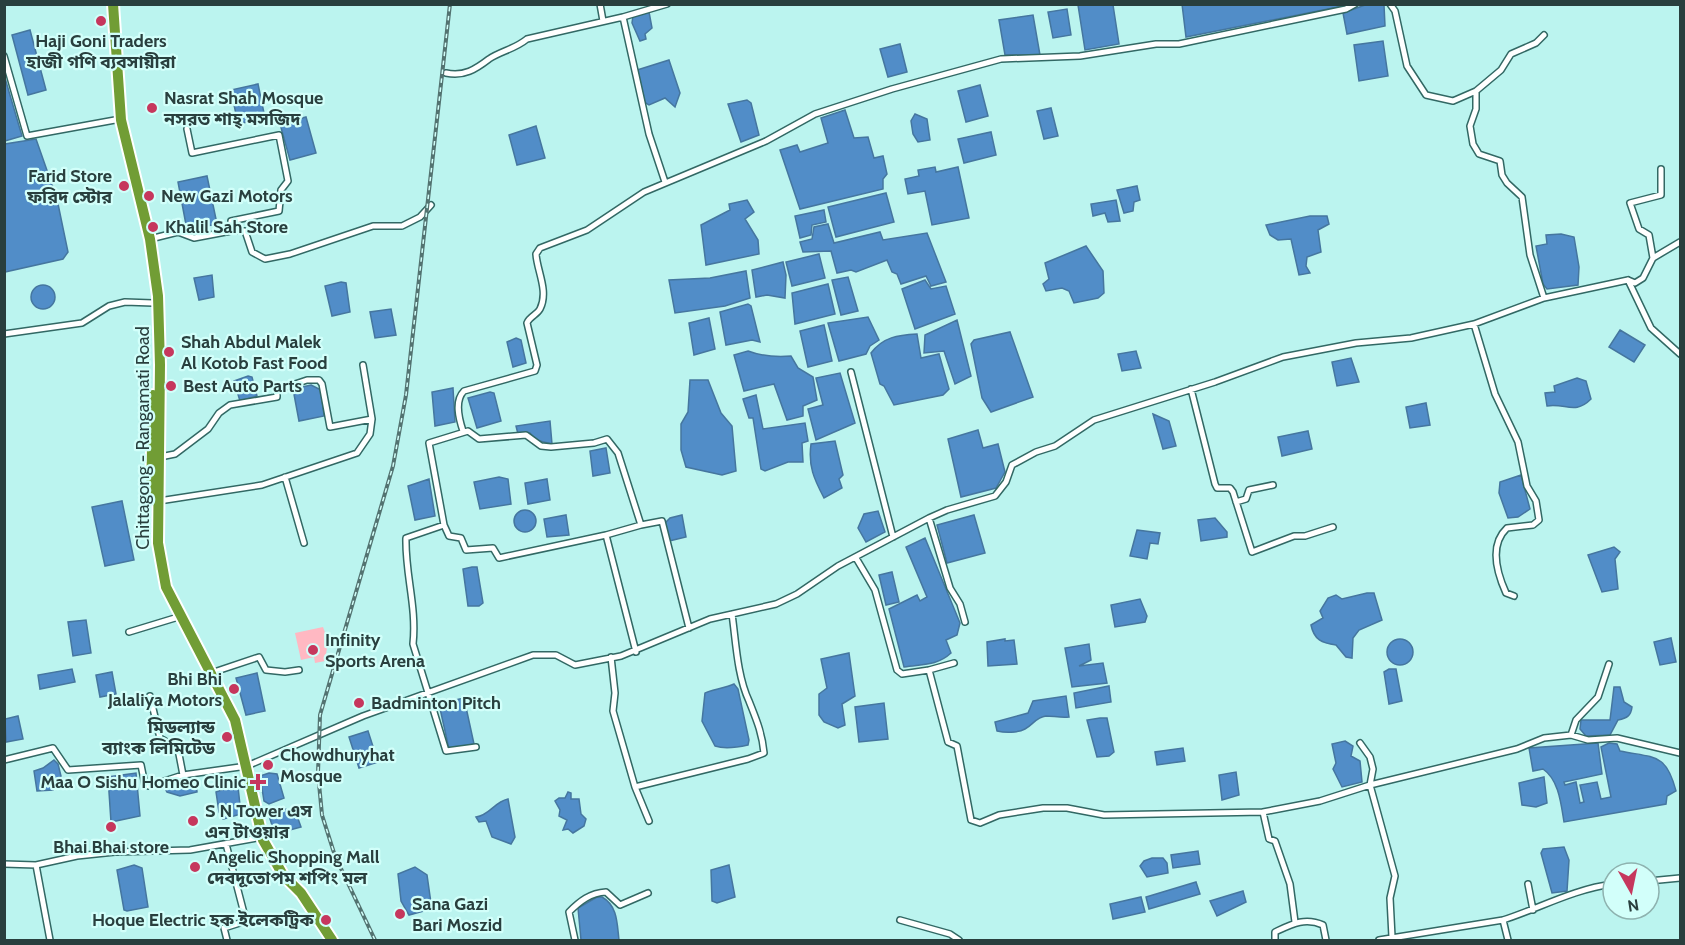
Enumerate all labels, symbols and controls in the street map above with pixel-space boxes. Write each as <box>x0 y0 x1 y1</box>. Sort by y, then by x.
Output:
marker: Haji Goni Traders হাজী গণি ব্যবসায়ীরা <box>94 14 108 28</box>
place label: Haji Goni Traders হাজী গণি ব্যবসায়ীরা <box>25 30 177 73</box>
place label: Nasrat Shah Mosque নসরত শাহ্‌ মসজিদ <box>163 87 323 130</box>
marker: Nasrat Shah Mosque নসরত শাহ্‌ মসজিদ <box>145 101 159 115</box>
place label: Farid Store ফরিদ স্টোর <box>26 165 113 208</box>
marker: Farid Store ফরিদ স্টোর <box>117 179 131 193</box>
place label: New Gazi Motors <box>161 185 293 207</box>
marker: New Gazi Motors <box>142 189 156 203</box>
place label: Khalil Sah Store <box>165 216 288 238</box>
marker: Khalil Sah Store <box>146 220 160 234</box>
street label: Chittagong - Rangamati Road <box>132 326 154 550</box>
place label: Shah Abdul Malek Al Kotob Fast Food <box>181 331 328 374</box>
marker: Shah Abdul Malek Al Kotob Fast Food <box>162 345 176 359</box>
place label: Best Auto Parts <box>183 375 302 397</box>
marker: Best Auto Parts <box>164 379 178 393</box>
place label: Infinity Sports Arena <box>325 629 425 672</box>
marker: Infinity Sports Arena <box>306 643 320 657</box>
place label: Bhi Bhi Jalaliya Motors <box>107 668 222 711</box>
marker: Bhi Bhi Jalaliya Motors <box>227 682 241 696</box>
place label: Badminton Pitch <box>371 692 501 714</box>
marker: Badminton Pitch <box>352 696 366 710</box>
place label: মিডল্যান্ড ব্যাংক লিমিটেড <box>101 716 216 759</box>
marker: মিডল্যান্ড ব্যাংক লিমিটেড <box>220 730 234 744</box>
place label: Chowdhuryhat Mosque <box>280 744 395 787</box>
marker: Chowdhuryhat Mosque <box>261 758 275 772</box>
place label: Maa O Sishu Homeo Clinic <box>40 771 246 793</box>
marker: Maa O Sishu Homeo Clinic <box>251 775 265 789</box>
place label: S N Tower এস এন টাওয়ার <box>205 800 313 843</box>
marker: S N Tower এস এন টাওয়ার <box>186 814 200 828</box>
marker: Bhai Bhai store <box>104 820 118 834</box>
place label: Bhai Bhai store <box>53 836 169 858</box>
place label: Angelic Shopping Mall দেবদূতোপম শপিং মল <box>207 846 380 889</box>
marker: Angelic Shopping Mall দেবদূতোপম শপিং মল <box>188 860 202 874</box>
north arrow <box>1601 861 1661 921</box>
place label: Sana Gazi Bari Moszid <box>412 893 502 936</box>
text: N <box>1626 895 1640 916</box>
marker: Sana Gazi Bari Moszid <box>393 907 407 921</box>
place label: Hoque Electric হক ইলেকট্রিক <box>92 909 314 931</box>
marker: Hoque Electric হক ইলেকট্রিক <box>319 913 333 927</box>

